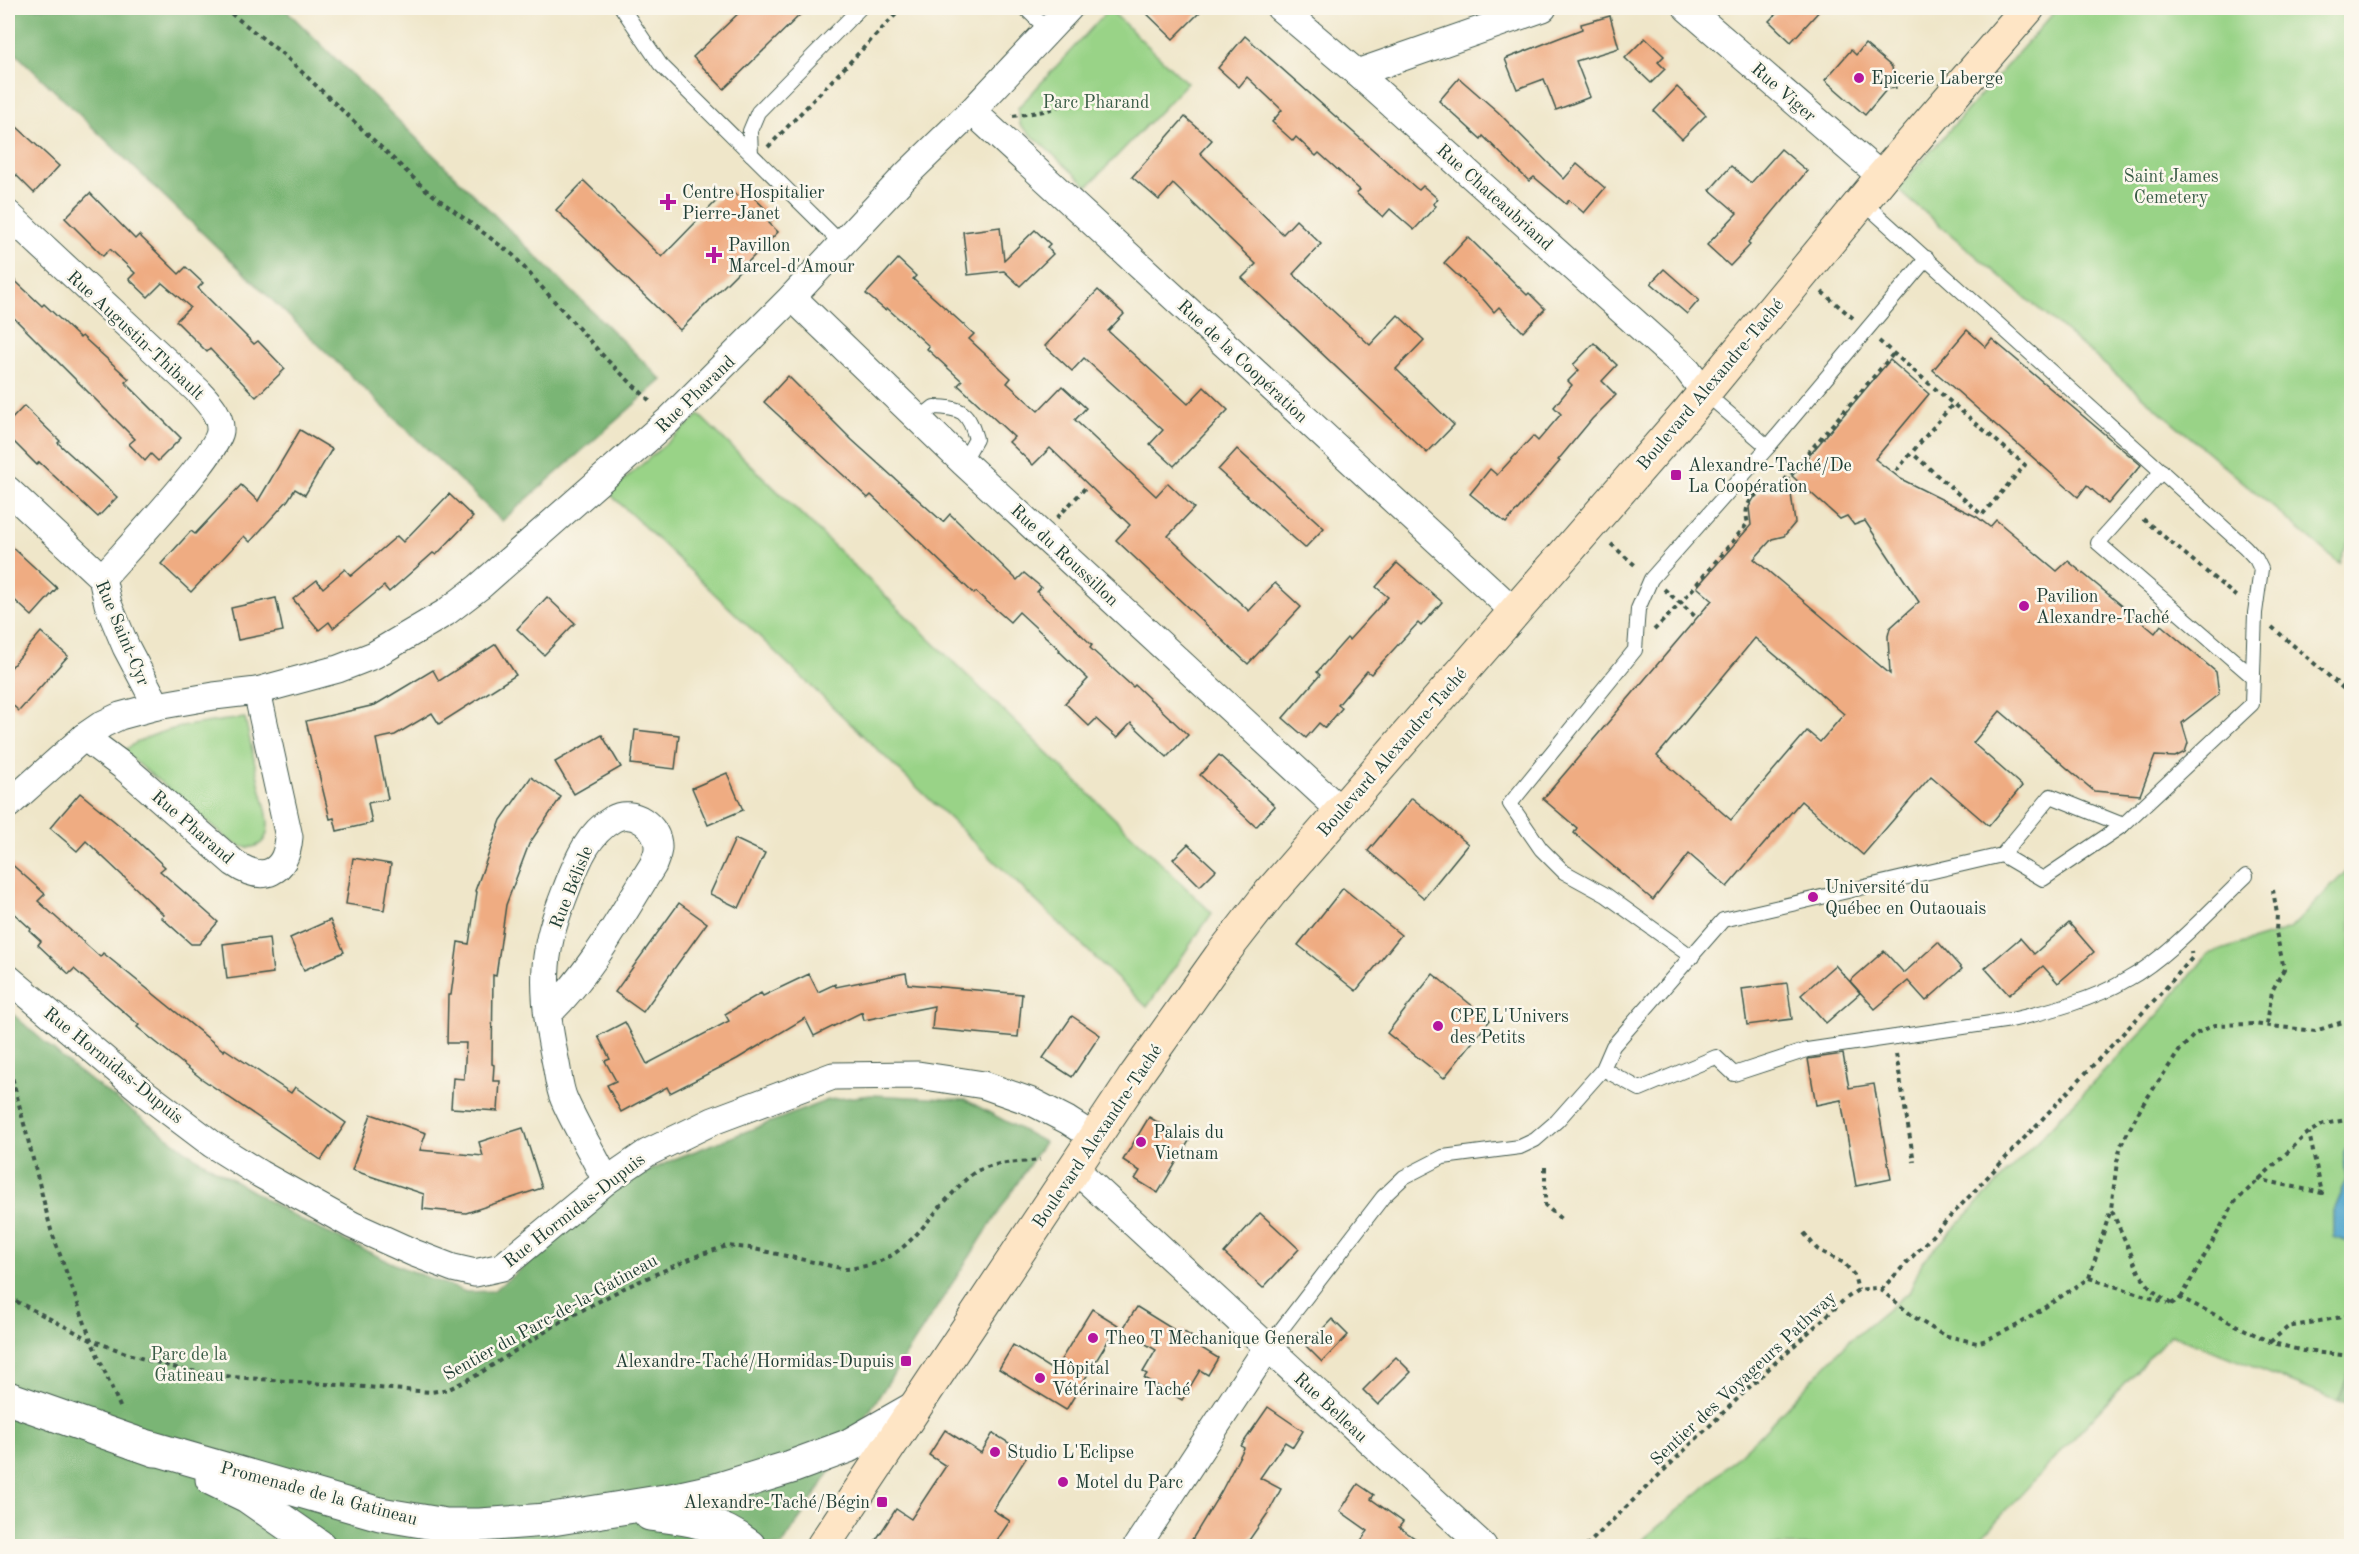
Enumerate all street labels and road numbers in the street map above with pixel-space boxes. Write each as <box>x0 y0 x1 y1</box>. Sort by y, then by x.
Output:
street label: Rue Viger <box>1748 60 1820 126</box>
street label: Rue Chateaubriand <box>1433 141 1556 254</box>
street label: Rue Augustin-Thibault <box>63 268 207 404</box>
street label: Boulevard Alexandre-Taché <box>1634 296 1787 474</box>
street label: Rue de la Coopération <box>1174 297 1311 427</box>
street label: Rue Pharand <box>653 353 739 437</box>
street label: Rue du Roussillon <box>1007 501 1122 610</box>
street label: Rue Saint-Cyr <box>92 578 153 689</box>
street label: Boulevard Alexandre-Taché <box>1315 665 1471 840</box>
street label: Rue Pharand <box>148 787 237 868</box>
street label: Rue Bélisle <box>547 844 597 931</box>
street label: Rue Hormidas-Dupuis <box>40 1004 187 1127</box>
street label: Boulevard Alexandre-Taché <box>1030 1042 1166 1232</box>
street label: Rue Hormidas-Dupuis <box>501 1150 649 1271</box>
street label: Sentier du Parc-de-la-Gatineau <box>440 1251 661 1384</box>
street label: Sentier des Voyageurs Pathway <box>1647 1288 1840 1469</box>
street label: Rue Belleau <box>1290 1369 1371 1446</box>
street label: Promenade de la Gatineau <box>218 1459 420 1529</box>

